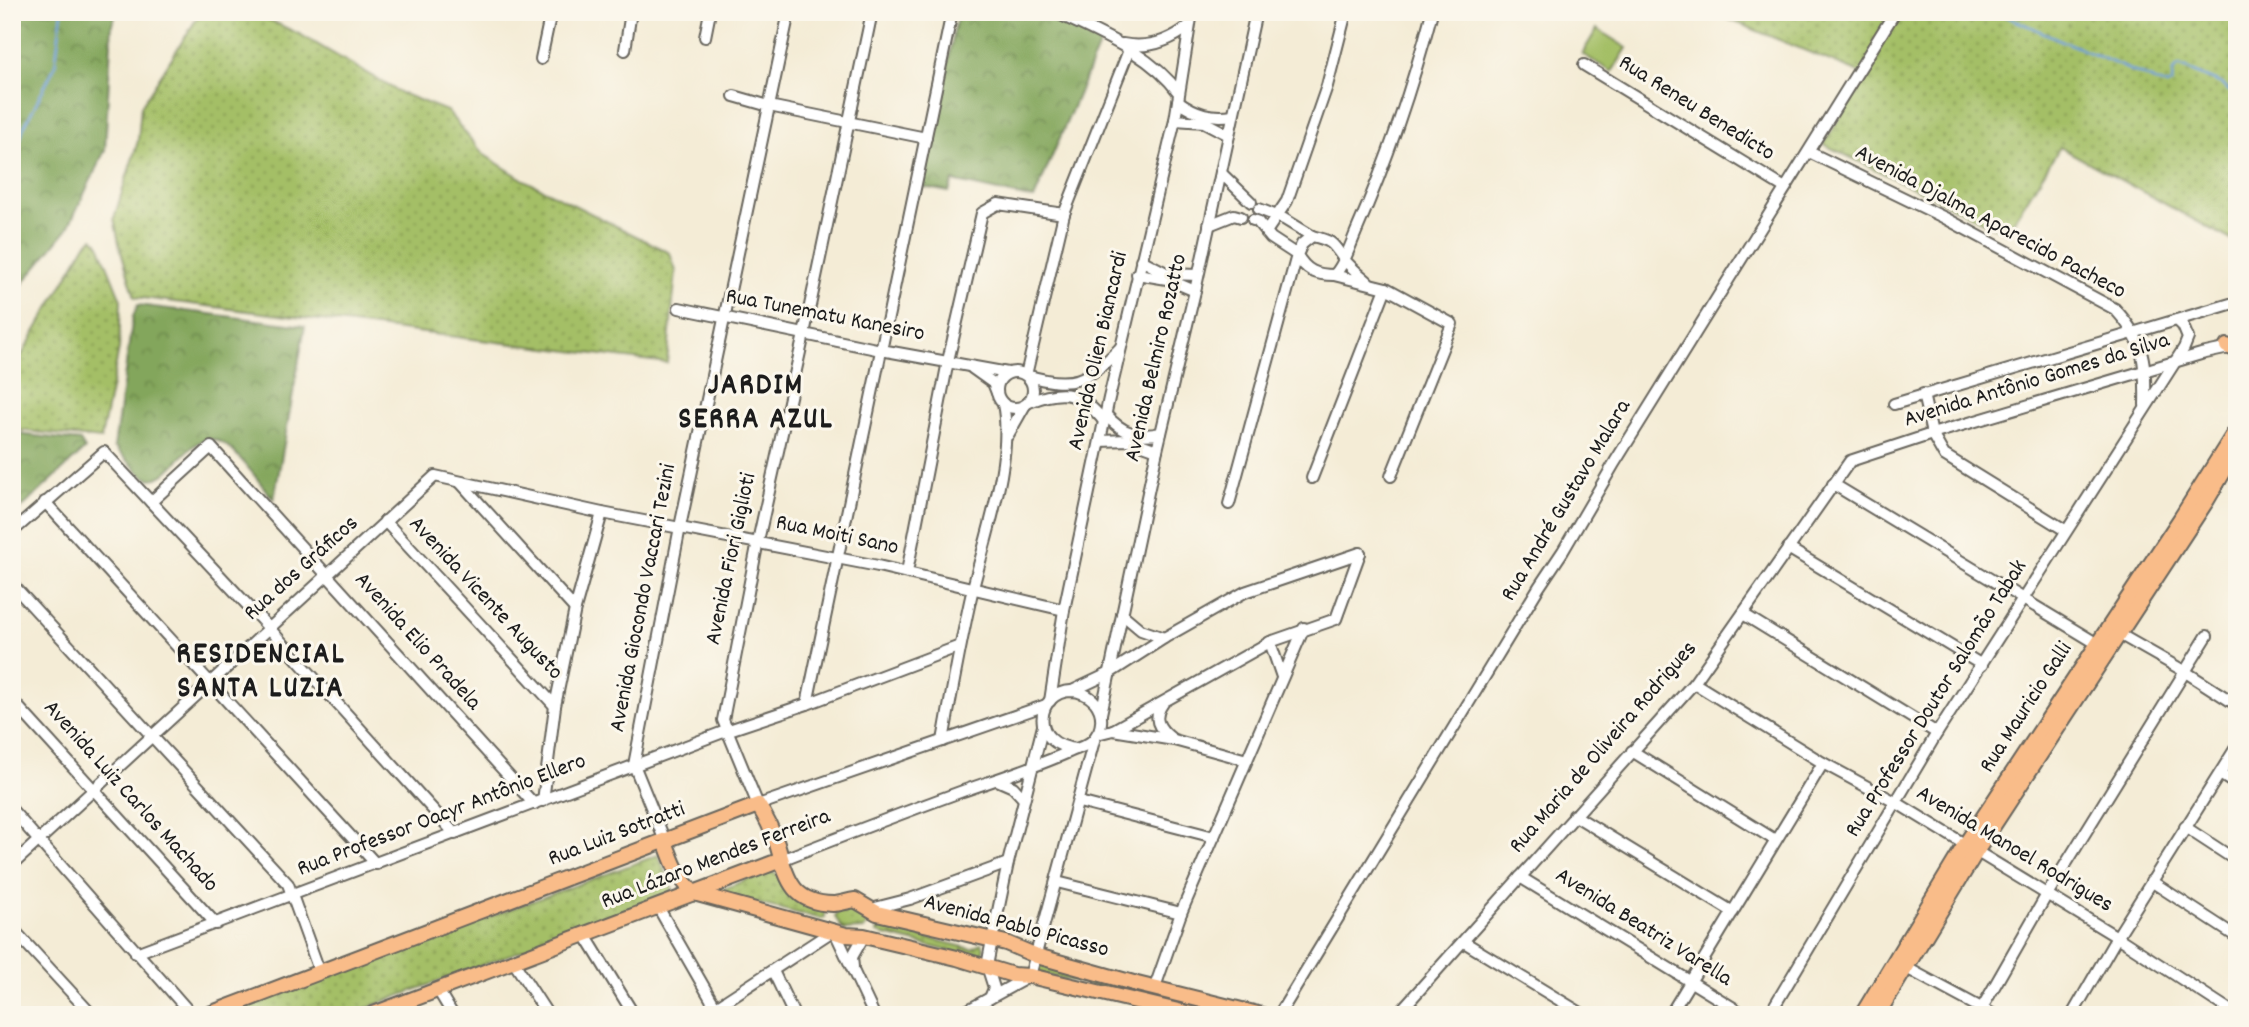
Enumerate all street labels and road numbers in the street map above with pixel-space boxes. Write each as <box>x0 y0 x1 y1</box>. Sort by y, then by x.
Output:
street label: Rua Reneu Benedicto <box>1611 48 1781 170</box>
street label: Avenida Djalma Aparecido Pacheco <box>1849 137 2131 309</box>
street label: Avenida Olien Biancardi <box>1060 248 1138 454</box>
street label: Avenida Belmiro Rozatto <box>1117 251 1197 465</box>
street label: Rua Tunematu Kanesiro <box>723 281 927 351</box>
street label: Avenida Antônio Gomes da Silva <box>1900 325 2175 437</box>
street label: Rua André Gustavo Malara <box>1494 393 1641 608</box>
street label: Avenida Giocondo Vaccari Tezini <box>602 461 686 735</box>
street label: Avenida Fiori Giglioti <box>698 470 766 648</box>
street label: Rua Moiti Sano <box>773 507 901 565</box>
street label: Rua dos Gráficos <box>237 508 367 630</box>
street label: Avenida Vicente Augusto <box>400 510 570 688</box>
street label: Rua Professor Doutor Salomão Tabak <box>1838 554 2036 844</box>
street label: Avenida Elio Pradela <box>346 565 489 720</box>
street label: Rua Maria de Oliveira Rodrigues <box>1502 634 1706 862</box>
street label: Rua Mauricio Galli <box>1972 636 2082 780</box>
street label: Avenida Luiz Carlos Machado <box>35 694 225 900</box>
street label: Rua Professor Oacyr Antônio Ellero <box>293 746 591 886</box>
street label: Avenida Manoel Rodrigues <box>1909 778 2119 922</box>
street label: Rua Luiz Sotratti <box>544 794 690 876</box>
street label: Rua Lázaro Mendes Ferreira <box>597 801 836 919</box>
street label: Avenida Beatriz Varella <box>1548 860 1739 996</box>
street label: Avenida Pablo Picasso <box>920 886 1112 968</box>

